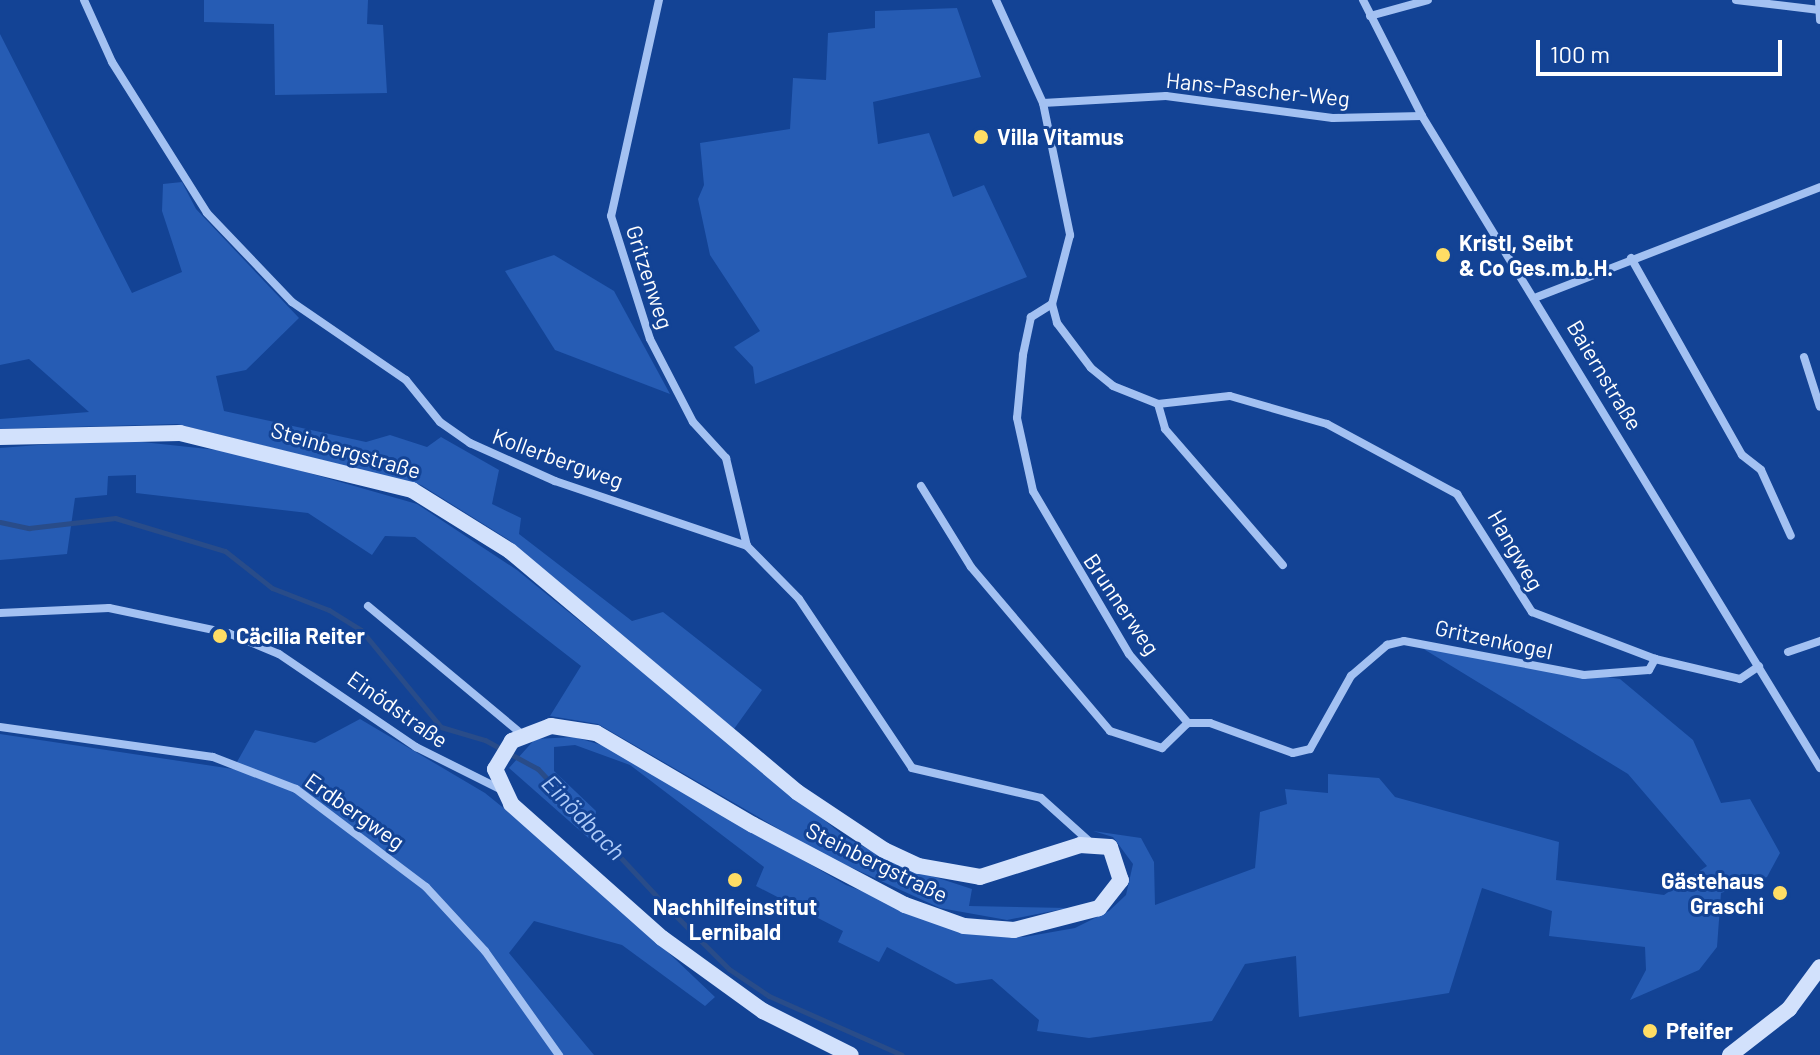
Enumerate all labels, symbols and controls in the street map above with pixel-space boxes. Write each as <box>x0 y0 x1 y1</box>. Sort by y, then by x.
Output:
scale bar <box>1540 24 1786 74</box>
text: 100 m <box>1550 39 1610 68</box>
street label: Hans-Pascher-Weg <box>1165 66 1351 112</box>
place label: Villa Vitamus <box>997 124 1124 150</box>
marker: Villa Vitamus <box>972 128 990 146</box>
street label: Gritzenweg <box>621 222 679 332</box>
place label: Kristl, Seibt & Co Ges.m.b.H. <box>1459 229 1613 280</box>
marker: Kristl, Seibt & Co Ges.m.b.H. <box>1434 246 1452 264</box>
street label: Baiernstraße <box>1562 315 1648 435</box>
street label: Steinbergstraße <box>268 416 424 484</box>
street label: Kollerbergweg <box>489 422 627 494</box>
street label: Hangweg <box>1483 505 1549 595</box>
street label: Brunnerweg <box>1078 548 1166 660</box>
street label: Gritzenkogel <box>1433 614 1555 664</box>
place label: Cäcilia Reiter <box>236 623 365 649</box>
marker: Cäcilia Reiter <box>211 627 229 645</box>
street label: Einödstraße <box>343 665 453 753</box>
street label: Erdbergweg <box>300 767 410 855</box>
water label: Einödbach <box>536 768 632 866</box>
street label: Steinbergstraße <box>802 816 952 908</box>
place label: Gästehaus Graschi <box>1661 867 1764 918</box>
marker: Nachhilfeinstitut Lernibald <box>726 871 744 889</box>
marker: Gästehaus Graschi <box>1771 884 1789 902</box>
place label: Nachhilfeinstitut Lernibald <box>653 893 817 944</box>
place label: Pfeifer <box>1666 1018 1733 1044</box>
marker: Pfeifer <box>1641 1022 1659 1040</box>

